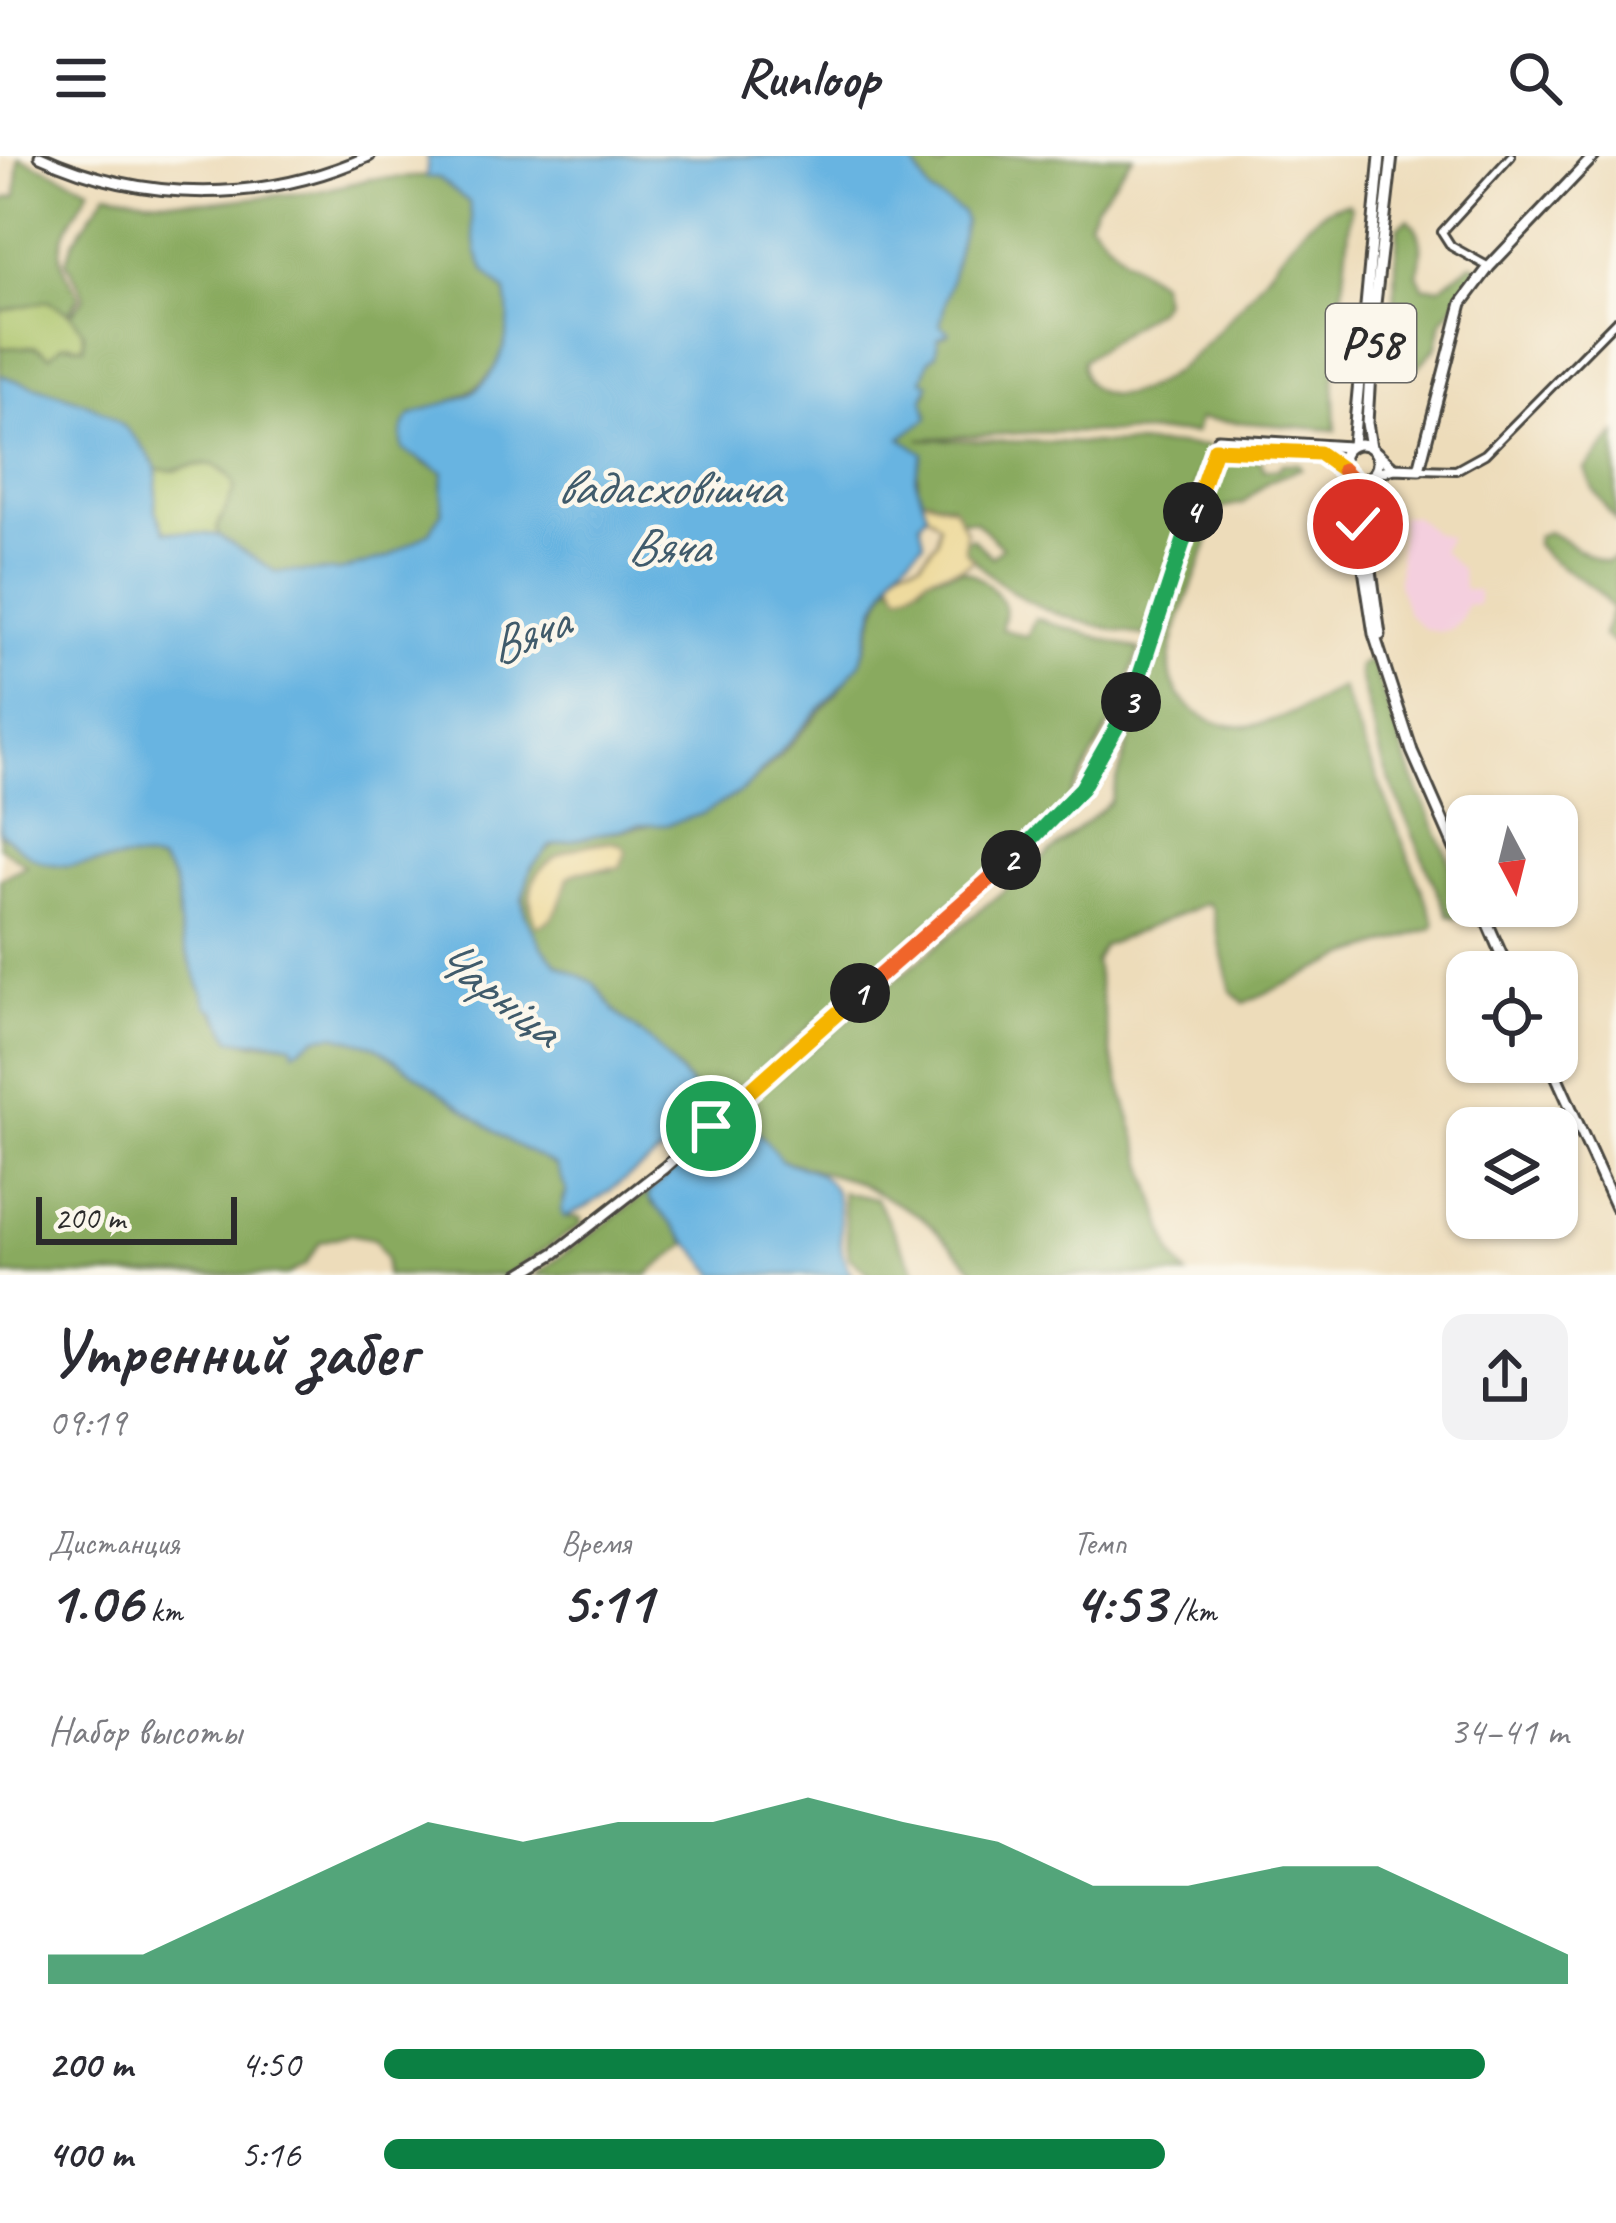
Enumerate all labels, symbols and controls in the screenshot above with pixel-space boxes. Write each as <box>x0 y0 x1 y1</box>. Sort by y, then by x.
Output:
text: Runloop <box>737 44 879 112</box>
icon: menu <box>48 45 114 111</box>
icon: search <box>1502 45 1568 111</box>
road number: Р58 <box>1326 304 1416 382</box>
water label: вадасховішча Вяча <box>556 455 784 578</box>
pin <box>1307 473 1409 575</box>
pin: 4 <box>1163 482 1223 542</box>
text: 4 <box>1186 491 1200 533</box>
icon: check <box>1325 491 1391 557</box>
water label: Вяча <box>478 587 582 679</box>
pin: 3 <box>1101 672 1161 732</box>
text: 3 <box>1124 681 1138 723</box>
north arrow <box>1446 795 1578 927</box>
map controls <box>1446 795 1578 1239</box>
pin: 2 <box>981 830 1041 890</box>
text: 2 <box>1004 839 1018 881</box>
water label: Чарніца <box>422 924 578 1063</box>
button: locate <box>1446 951 1578 1083</box>
pin: 1 <box>830 963 890 1023</box>
text: 1 <box>853 972 867 1014</box>
pin <box>660 1075 762 1177</box>
icon: arrive <box>678 1093 744 1159</box>
button: layers <box>1446 1107 1578 1239</box>
scale bar <box>36 1191 237 1244</box>
text: 200 m <box>54 1197 125 1239</box>
text: Утренний забег <box>48 1311 416 1394</box>
button: share <box>1442 1314 1568 1440</box>
text: 09:19 <box>48 1398 126 1447</box>
text: Дистанция <box>48 1522 180 1564</box>
text: Время <box>561 1522 630 1564</box>
text: Темп <box>1073 1522 1126 1564</box>
text: 1.06 <box>48 1564 142 1640</box>
text: 5:11 <box>561 1564 653 1640</box>
text: 4:53 <box>1073 1564 1165 1640</box>
text: km <box>142 1590 182 1632</box>
text: /km <box>1165 1590 1216 1632</box>
text: Набор высоты <box>48 1707 242 1756</box>
text: 34–41 m <box>1449 1707 1568 1756</box>
text: 200 m <box>48 2040 132 2089</box>
text: 4:50 <box>240 2040 300 2089</box>
text: 400 m <box>48 2130 132 2179</box>
text: 5:16 <box>240 2130 300 2179</box>

